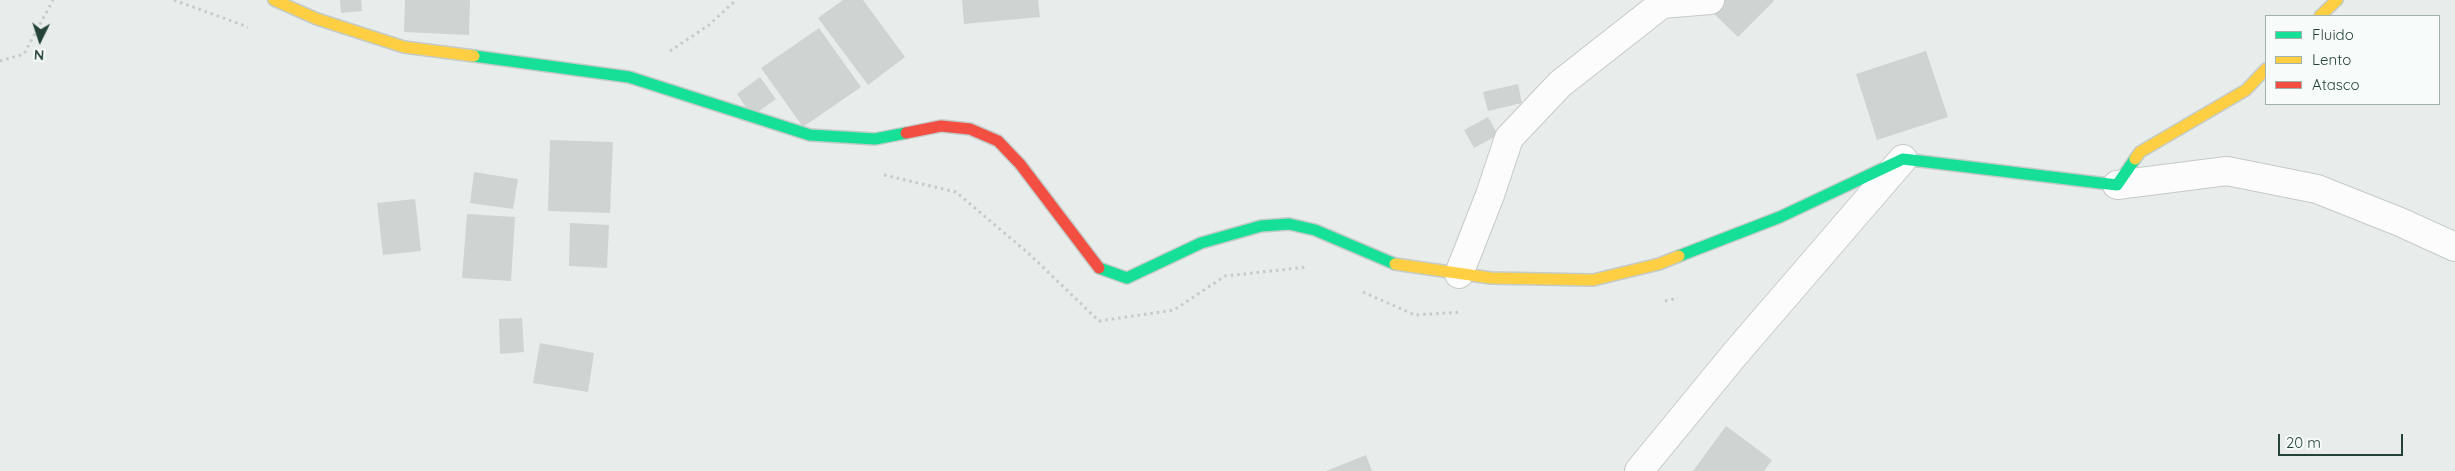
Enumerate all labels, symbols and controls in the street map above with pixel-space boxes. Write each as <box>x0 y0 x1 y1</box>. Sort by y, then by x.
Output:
north arrow <box>15 15 65 65</box>
legend <box>2265 15 2440 105</box>
text: Fluido <box>2312 25 2354 44</box>
text: N <box>33 46 45 64</box>
text: Lento <box>2312 50 2351 69</box>
text: Atasco <box>2312 75 2360 94</box>
scale bar <box>2280 424 2405 456</box>
text: 20 m <box>2286 433 2321 452</box>

